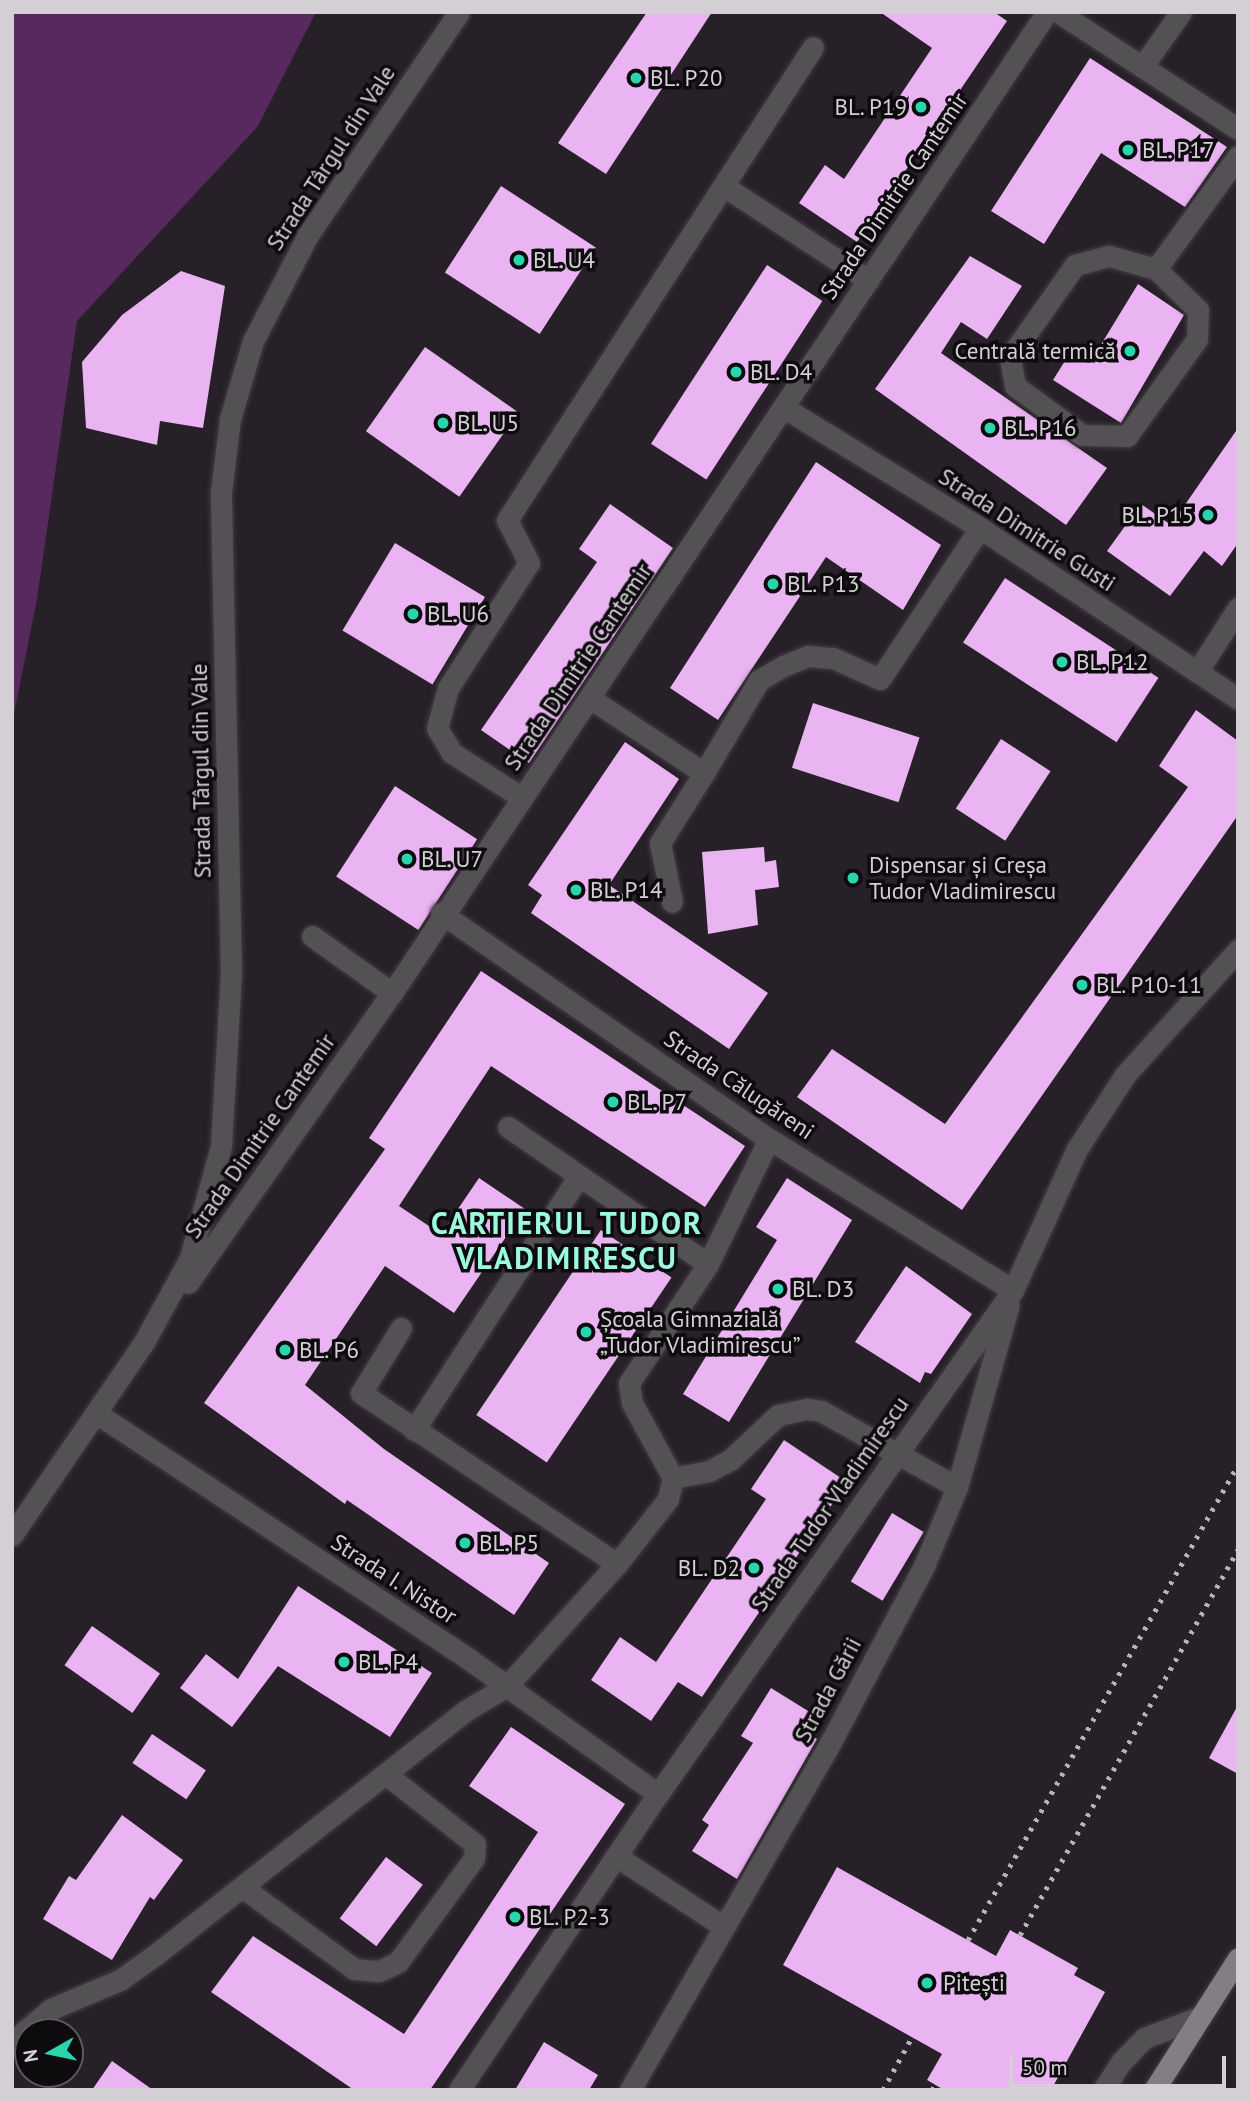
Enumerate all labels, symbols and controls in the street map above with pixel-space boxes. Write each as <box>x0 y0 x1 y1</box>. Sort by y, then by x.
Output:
street label: Strada Târgul din Vale <box>261 60 401 256</box>
place label: BL. P20 <box>650 64 724 92</box>
marker: BL. P20 <box>628 70 644 86</box>
street label: Strada Dimitrie Cantemir <box>814 87 974 305</box>
place label: BL. P19 <box>833 93 907 121</box>
marker: BL. P19 <box>913 99 929 115</box>
place label: BL. P17 <box>1142 136 1216 164</box>
marker: BL. P17 <box>1120 142 1136 158</box>
place label: BL. U4 <box>533 246 597 274</box>
marker: BL. U4 <box>511 252 527 268</box>
place label: Centrală termică <box>954 337 1116 365</box>
marker: Centrală termică <box>1122 343 1138 359</box>
place label: BL. D4 <box>750 358 814 386</box>
marker: BL. D4 <box>728 364 744 380</box>
place label: BL. U5 <box>457 409 521 437</box>
place label: BL. P16 <box>1004 414 1078 442</box>
marker: BL. U5 <box>435 415 451 431</box>
marker: BL. P16 <box>982 420 998 436</box>
street label: Strada Dimitrie Gusti <box>934 463 1120 597</box>
place label: BL. P15 <box>1120 501 1194 529</box>
marker: BL. P15 <box>1200 507 1216 523</box>
street label: Strada Dimitrie Cantemir <box>498 558 658 776</box>
place label: BL. P13 <box>787 570 861 598</box>
marker: BL. P13 <box>765 576 781 592</box>
place label: BL. U6 <box>427 600 491 628</box>
marker: BL. U6 <box>405 606 421 622</box>
place label: BL. P12 <box>1076 648 1150 676</box>
marker: BL. P12 <box>1054 654 1070 670</box>
street label: Strada Târgul din Vale <box>185 663 217 879</box>
place label: BL. U7 <box>421 845 485 873</box>
marker: BL. U7 <box>399 851 415 867</box>
place label: Dispensar și Creșa Tudor Vladimirescu <box>869 851 1057 905</box>
marker: Dispensar și Creșa Tudor Vladimirescu <box>843 868 863 888</box>
place label: BL. P14 <box>590 876 664 904</box>
marker: BL. P14 <box>568 882 584 898</box>
place label: BL. P10-11 <box>1096 971 1204 999</box>
marker: BL. P10-11 <box>1074 977 1090 993</box>
street label: Strada Călugăreni <box>659 1025 819 1145</box>
street label: Strada Dimitrie Cantemir <box>179 1028 341 1244</box>
place label: BL. P7 <box>627 1088 689 1116</box>
marker: BL. P7 <box>605 1094 621 1110</box>
district label: CARTIERUL TUDOR VLADIMIRESCU <box>432 1205 702 1276</box>
place label: BL. D3 <box>792 1275 856 1303</box>
marker: BL. D3 <box>770 1281 786 1297</box>
place label: Școala Gimnazială „Tudor Vladimirescu” <box>600 1305 801 1359</box>
marker: Școala Gimnazială „Tudor Vladimirescu” <box>578 1324 594 1340</box>
place label: BL. P6 <box>299 1336 361 1364</box>
marker: BL. P6 <box>277 1342 293 1358</box>
street label: Strada Tudor Vladimirescu <box>745 1391 915 1617</box>
street label: Strada I. Nistor <box>325 1528 463 1630</box>
place label: BL. P5 <box>479 1529 541 1557</box>
marker: BL. P5 <box>457 1535 473 1551</box>
place label: BL. D2 <box>676 1554 740 1582</box>
marker: BL. D2 <box>746 1560 762 1576</box>
street label: Strada Gării <box>789 1633 867 1747</box>
place label: BL. P4 <box>358 1648 420 1676</box>
marker: BL. P4 <box>336 1654 352 1670</box>
place label: BL. P2-3 <box>529 1903 612 1931</box>
marker: BL. P2-3 <box>507 1909 523 1925</box>
place label: Pitești <box>943 1969 1005 1997</box>
marker: Pitești <box>917 1973 937 1993</box>
north arrow <box>14 2018 84 2088</box>
scale bar <box>1012 2042 1229 2086</box>
text: N <box>17 2048 43 2064</box>
text: 50 m <box>1022 2054 1068 2081</box>

